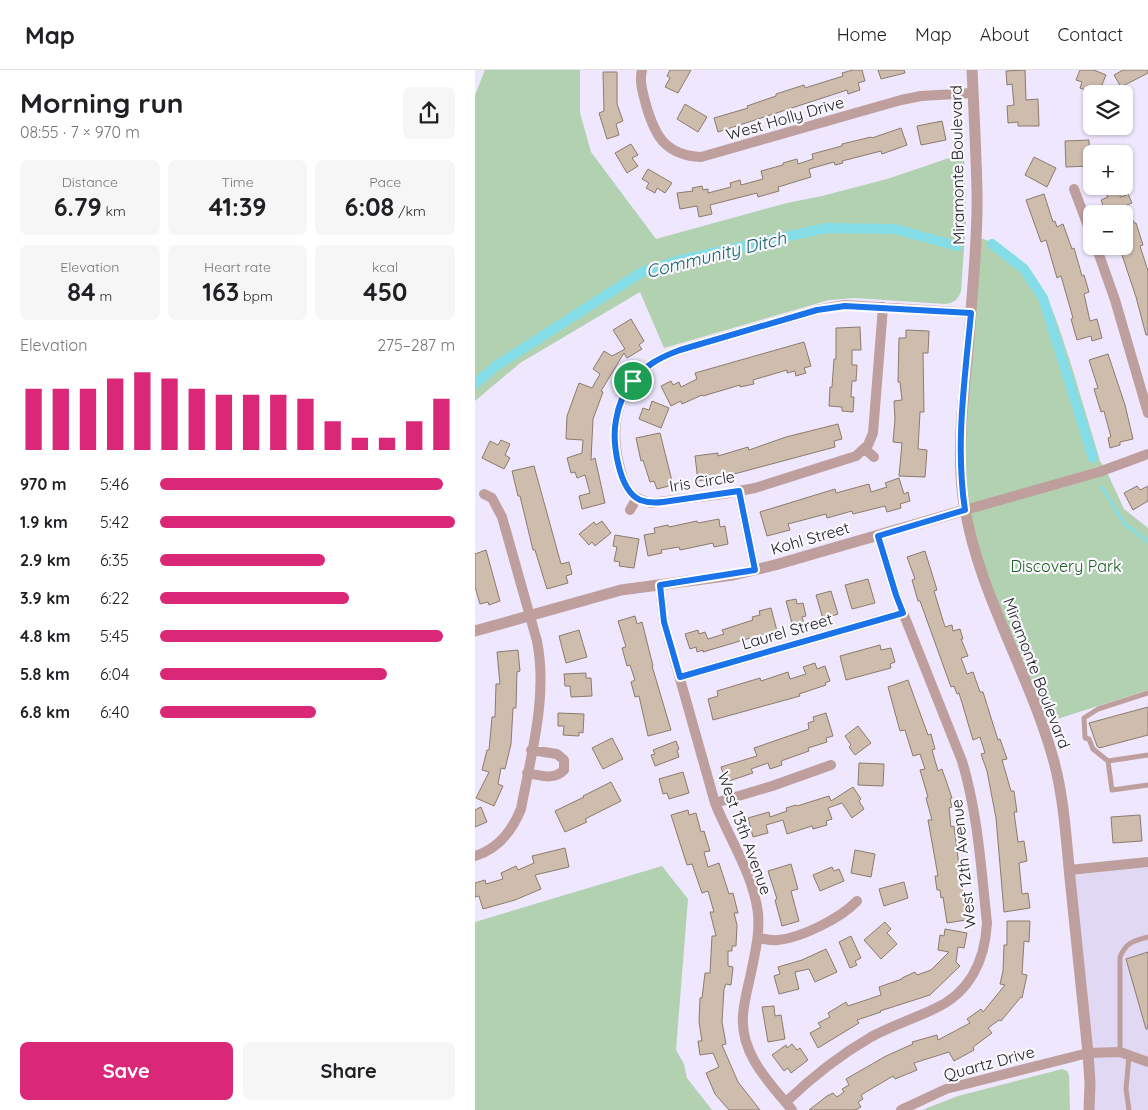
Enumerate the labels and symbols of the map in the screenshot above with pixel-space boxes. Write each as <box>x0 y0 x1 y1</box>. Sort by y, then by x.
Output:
street label: Miramonte Boulevard <box>946 85 968 245</box>
street label: West Holly Drive <box>724 92 846 144</box>
water label: Community Ditch <box>643 226 789 283</box>
pin <box>612 360 654 402</box>
street label: Iris Circle <box>668 466 736 496</box>
street label: Kohl Street <box>768 517 852 559</box>
park label: Discovery Park <box>1010 556 1122 576</box>
street label: Miramonte Boulevard <box>999 595 1075 751</box>
street label: Laurel Street <box>739 608 835 654</box>
street label: West 13th Avenue <box>713 769 777 897</box>
street label: West 12th Avenue <box>946 798 980 930</box>
street label: Quartz Drive <box>941 1041 1037 1085</box>

